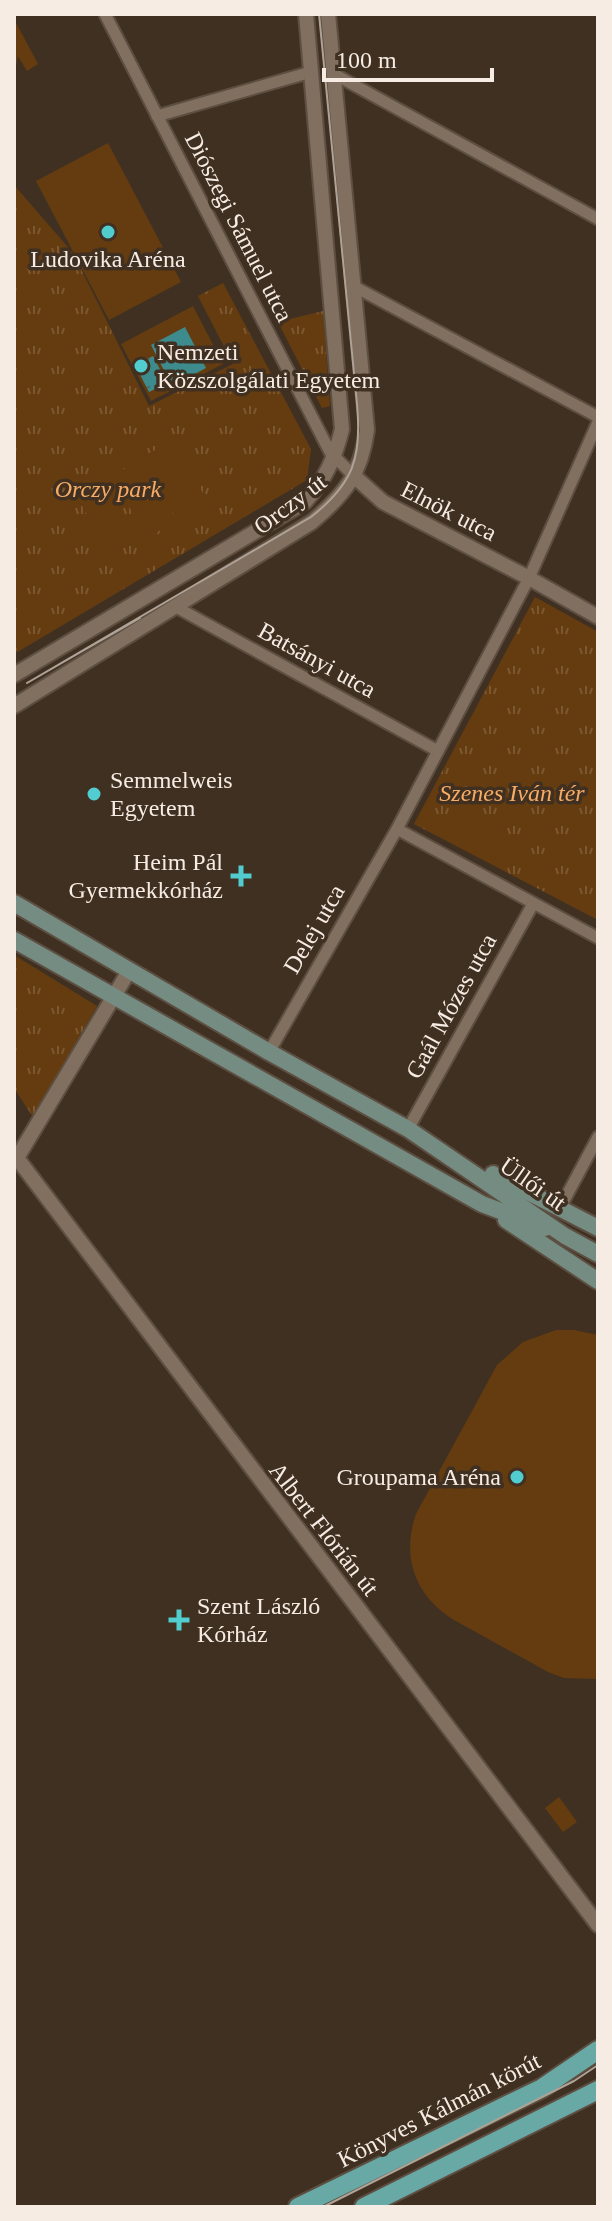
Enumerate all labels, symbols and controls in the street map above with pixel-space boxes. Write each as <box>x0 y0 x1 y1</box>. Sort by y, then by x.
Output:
scale bar <box>324 32 492 82</box>
text: 100 m <box>336 47 397 73</box>
street label: Diószegi Sámuel utca <box>180 128 298 326</box>
marker: Ludovika Aréna <box>99 223 117 241</box>
place label: Ludovika Aréna <box>30 246 186 272</box>
place label: Nemzeti Közszolgálati Egyetem <box>157 339 381 393</box>
marker: Nemzeti Közszolgálati Egyetem <box>132 357 150 375</box>
street label: Orczy út <box>249 468 331 539</box>
park label: Orczy park <box>55 476 162 502</box>
street label: Elnök utca <box>397 476 501 546</box>
street label: Batsányi utca <box>254 617 380 703</box>
place label: Semmelweis Egyetem <box>110 767 233 821</box>
park label: Szenes Iván tér <box>439 780 585 806</box>
marker: Semmelweis Egyetem <box>85 785 103 803</box>
place label: Heim Pál Gyermekkórház <box>68 849 223 903</box>
marker: Heim Pál Gyermekkórház <box>230 865 252 887</box>
street label: Delej utca <box>278 880 350 978</box>
street label: Gaál Mózes utca <box>401 929 502 1083</box>
street label: Üllői út <box>495 1152 571 1216</box>
street label: Albert Flórián út <box>264 1457 384 1601</box>
place label: Groupama Aréna <box>336 1464 501 1490</box>
marker: Groupama Aréna <box>508 1468 526 1486</box>
place label: Szent László Kórház <box>197 1593 320 1647</box>
marker: Szent László Kórház <box>168 1609 190 1631</box>
street label: Könyves Kálmán körút <box>333 2047 545 2172</box>

